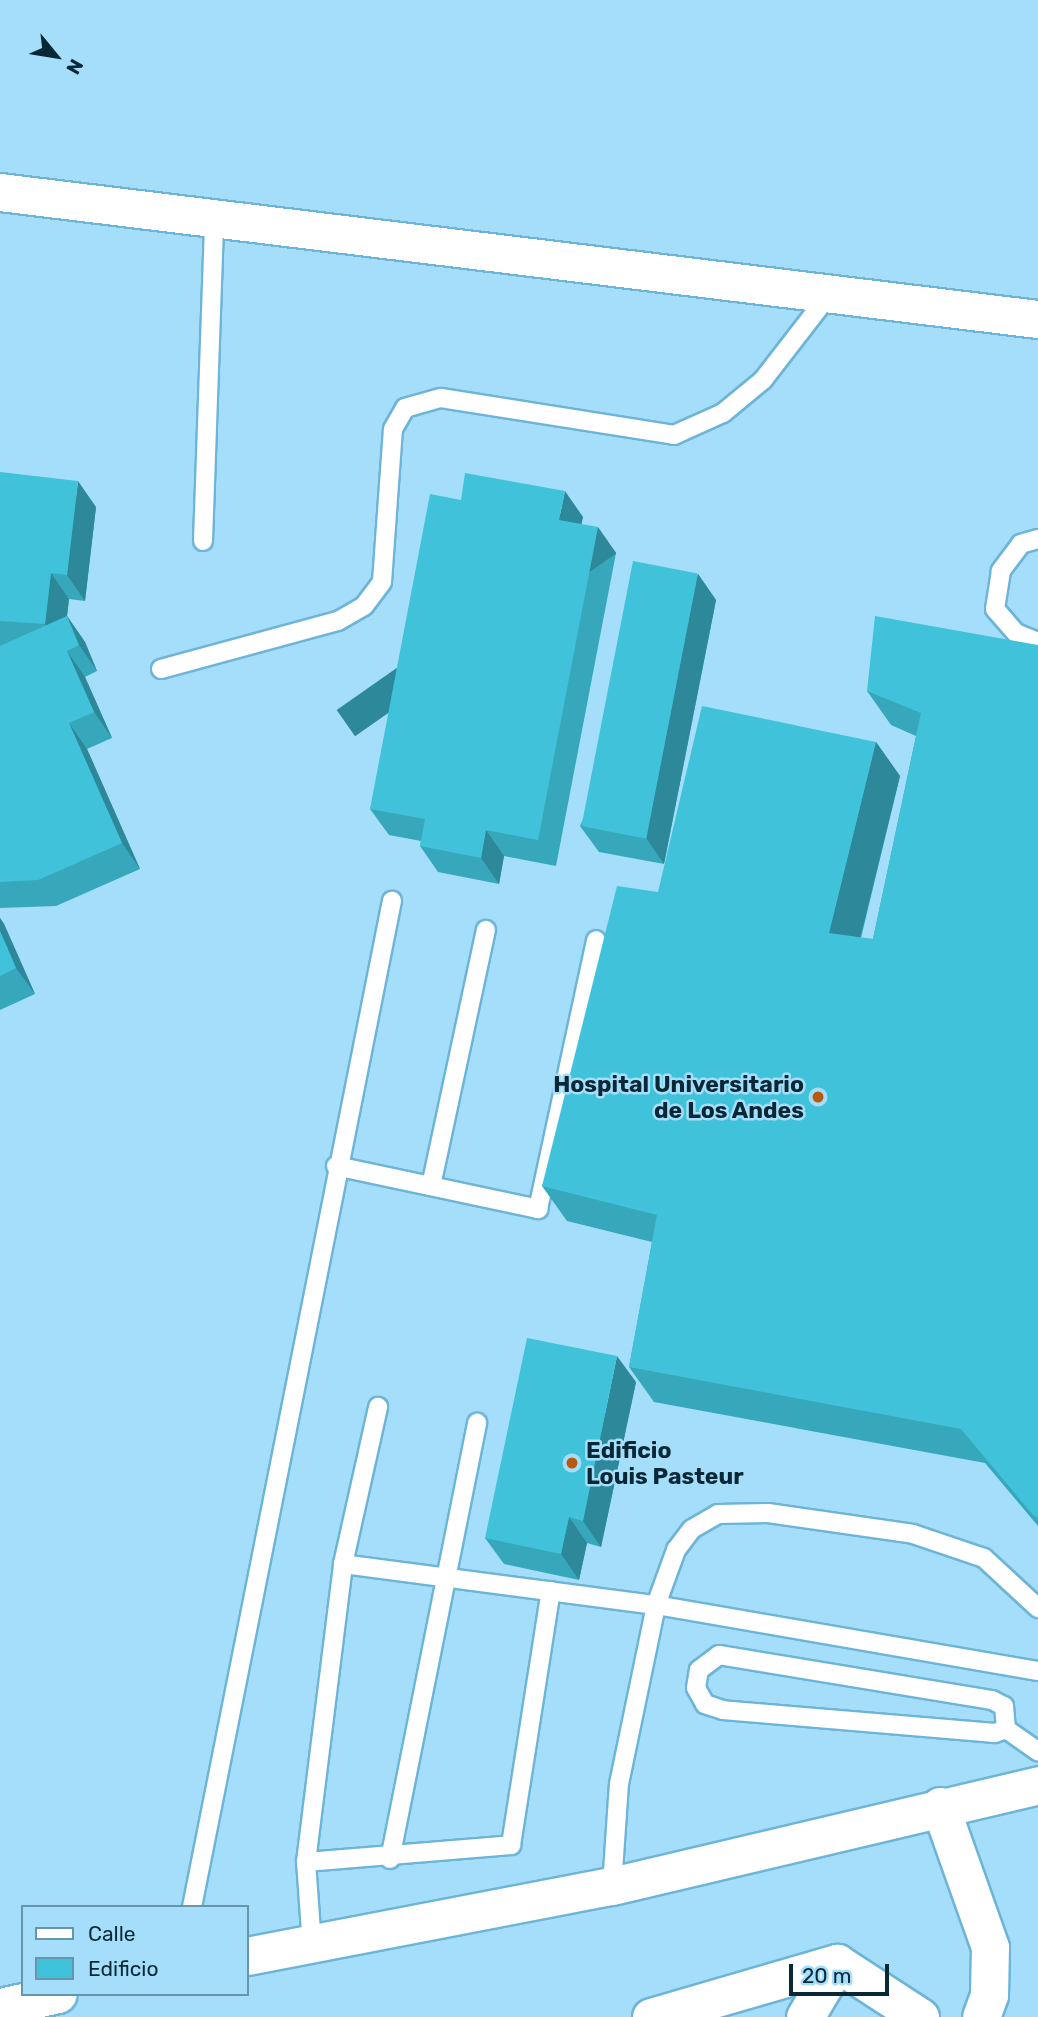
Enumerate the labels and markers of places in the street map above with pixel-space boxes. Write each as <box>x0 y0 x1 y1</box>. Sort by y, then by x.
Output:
place label: Hospital Universitario de Los Andes <box>553 1070 804 1124</box>
marker: Hospital Universitario de Los Andes <box>810 1089 826 1105</box>
place label: Edificio Louis Pasteur <box>586 1436 744 1490</box>
marker: Edificio Louis Pasteur <box>564 1455 580 1471</box>

